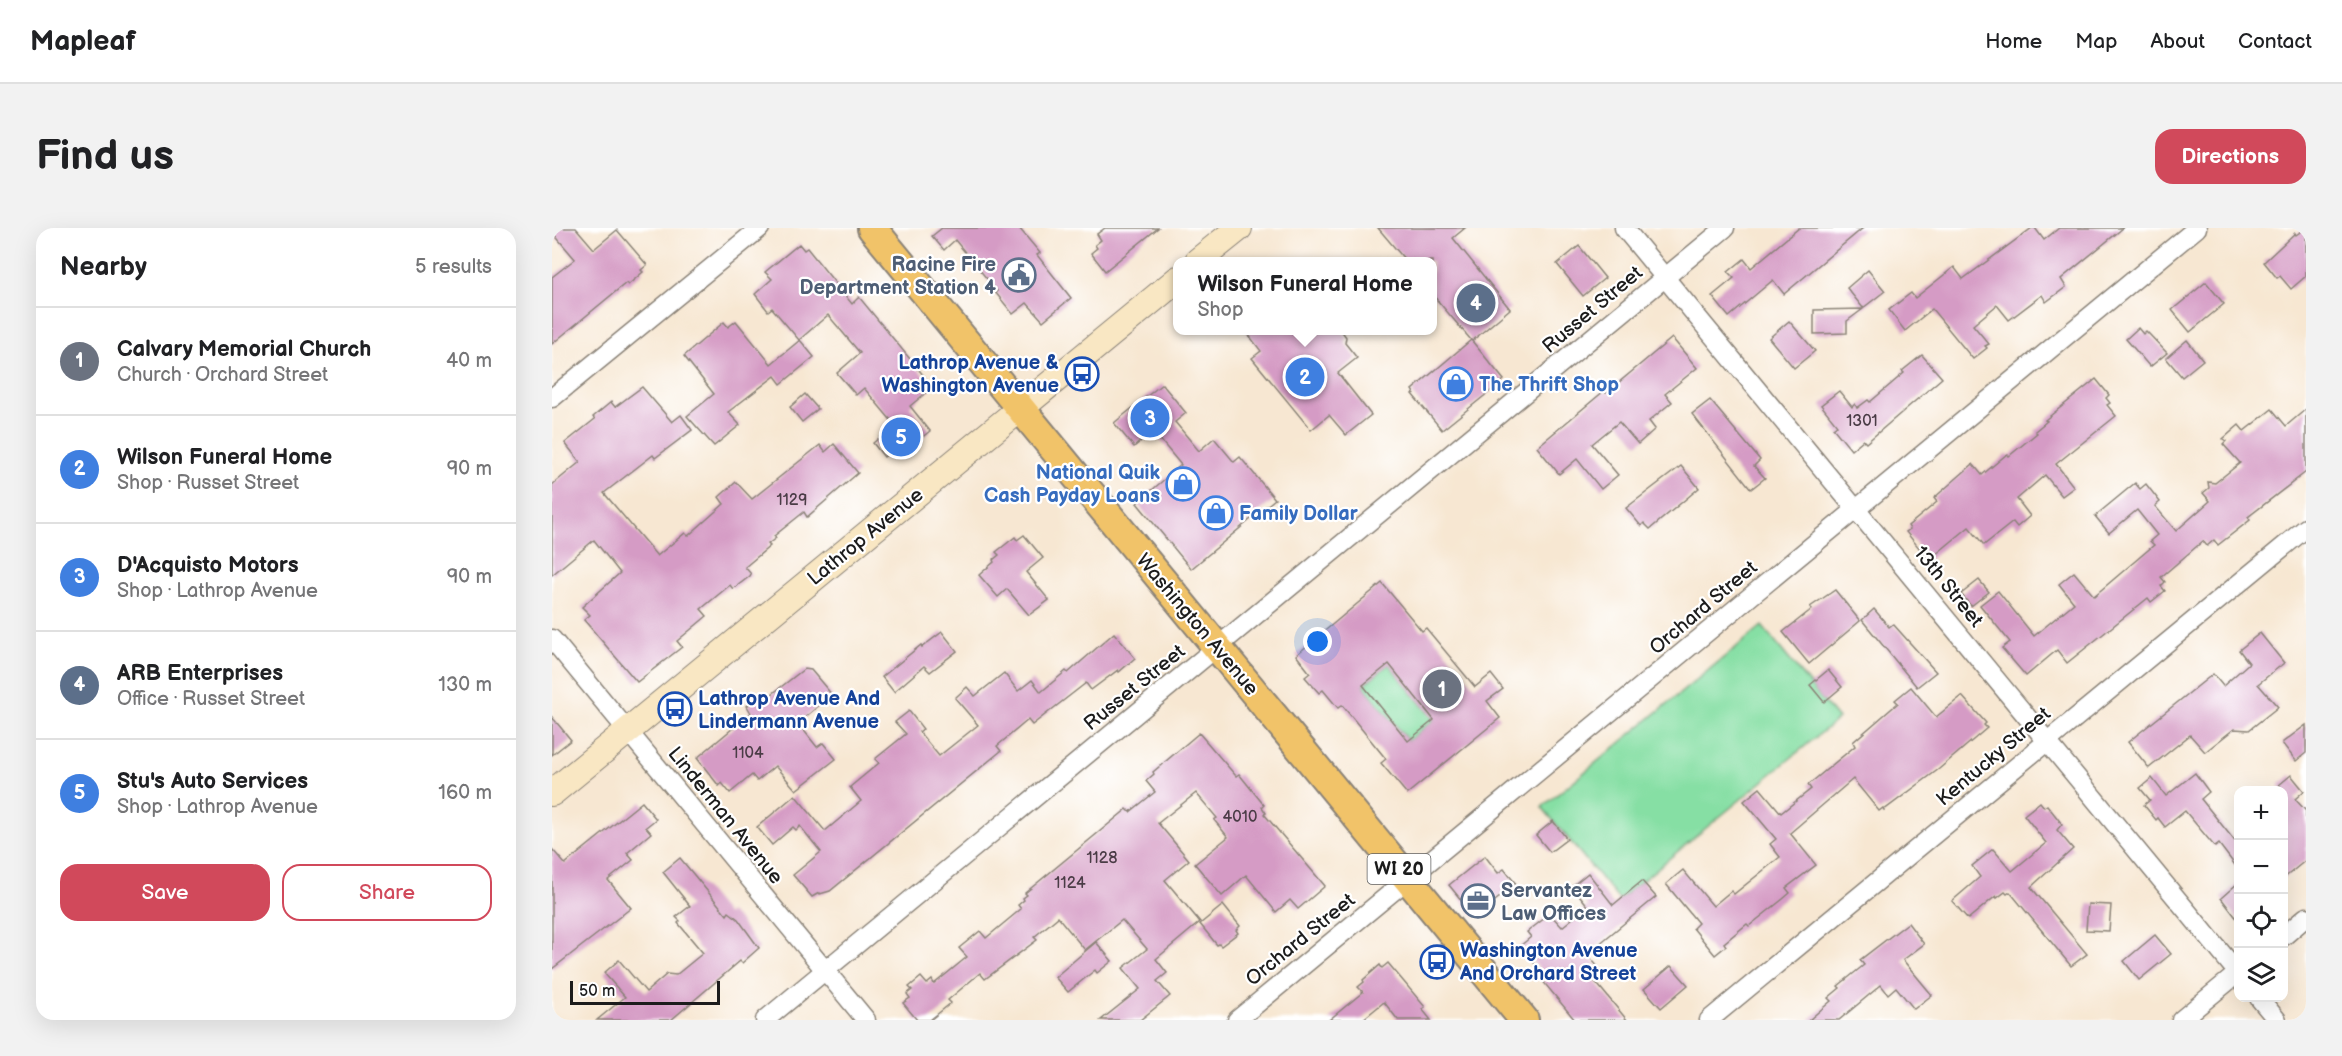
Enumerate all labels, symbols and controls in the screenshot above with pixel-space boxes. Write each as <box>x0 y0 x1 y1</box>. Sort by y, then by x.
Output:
text: Mapleaf <box>30 25 136 58</box>
text: Home <box>1985 29 2042 54</box>
text: Map <box>2075 29 2117 54</box>
text: About <box>2150 29 2205 54</box>
text: Contact <box>2238 29 2312 54</box>
button: Directions <box>2155 129 2306 184</box>
text: Find us <box>36 131 174 182</box>
text: Nearby <box>60 252 147 283</box>
place label: Racine Fire Department Station 4 <box>800 253 996 300</box>
text: 5 results <box>415 255 492 279</box>
public building icon: Racine Fire Department Station 4 <box>1001 257 1037 293</box>
popup <box>1173 257 1437 335</box>
street label: Russet Street <box>1538 261 1648 359</box>
text: Wilson Funeral Home <box>1197 271 1413 298</box>
pin: 4 <box>1456 280 1496 326</box>
text: Shop <box>1197 298 1244 322</box>
text: Calvary Memorial Church <box>117 336 371 363</box>
text: 1 <box>75 349 84 373</box>
text: 40 m <box>446 349 492 373</box>
place label: Lathrop Avenue & Washington Avenue <box>882 351 1059 398</box>
pin: 2 <box>1286 354 1324 400</box>
bus stop icon: Lathrop Avenue & Washington Avenue <box>1064 356 1100 392</box>
text: Church · Orchard Street <box>117 363 328 387</box>
shop icon: The Thrift Shop <box>1438 366 1474 402</box>
place label: The Thrift Shop <box>1479 373 1619 397</box>
pin: 3 <box>1130 396 1170 441</box>
house number: 1301 <box>1846 412 1878 431</box>
pin: 5 <box>882 414 920 460</box>
text: Wilson Funeral Home <box>117 444 332 471</box>
text: 2 <box>74 457 85 481</box>
text: 90 m <box>447 457 492 481</box>
place label: National Quik Cash Payday Loans <box>984 461 1161 508</box>
shop icon: National Quik Cash Payday Loans <box>1165 466 1201 502</box>
text: Shop · Russet Street <box>117 471 299 495</box>
street label: Lathrop Avenue <box>803 483 928 591</box>
house number: 1129 <box>776 491 808 510</box>
shop icon: Family Dollar <box>1198 495 1234 531</box>
place label: Family Dollar <box>1239 502 1359 526</box>
street label: 13th Street <box>1908 541 1988 632</box>
street label: Washington Avenue <box>1131 549 1264 700</box>
text: D'Acquisto Motors <box>117 552 299 579</box>
street label: Orchard Street <box>1645 556 1762 660</box>
text: 3 <box>74 565 85 589</box>
text: 90 m <box>447 565 492 589</box>
text: Shop · Lathrop Avenue <box>117 579 318 603</box>
your location <box>1303 627 1332 656</box>
street label: Russet Street <box>1079 640 1190 736</box>
text: ARB Enterprises <box>117 660 283 687</box>
pin: 1 <box>1422 666 1462 712</box>
text: 4 <box>74 673 85 697</box>
text: 130 m <box>438 673 492 697</box>
text: Office · Russet Street <box>117 687 305 711</box>
place label: Lathrop Avenue And Lindermann Avenue <box>698 687 880 734</box>
bus stop icon: Lathrop Avenue And Lindermann Avenue <box>657 691 693 727</box>
street label: Kentucky Street <box>1932 702 2056 811</box>
street label: Linderman Avenue <box>663 742 788 889</box>
house number: 1104 <box>732 744 764 763</box>
text: Stu's Auto Services <box>117 768 308 795</box>
text: 5 <box>74 781 85 805</box>
text: 160 m <box>438 781 492 805</box>
map controls <box>2234 786 2288 1002</box>
button: + <box>2234 786 2288 840</box>
text: Shop · Lathrop Avenue <box>117 795 318 819</box>
house number: 4010 <box>1223 808 1257 827</box>
button: − <box>2234 840 2288 894</box>
house number: 1128 <box>1086 849 1118 868</box>
road number: WI 20 <box>1368 854 1430 884</box>
button: Save <box>60 864 270 921</box>
button: Share <box>282 864 492 921</box>
house number: 1124 <box>1054 874 1086 893</box>
place label: Servantez Law Offices <box>1501 879 1606 926</box>
office icon: Servantez Law Offices <box>1460 883 1496 919</box>
street label: Orchard Street <box>1241 889 1360 991</box>
button: locate <box>2234 894 2288 948</box>
place label: Washington Avenue And Orchard Street <box>1459 939 1637 986</box>
bus stop icon: Washington Avenue And Orchard Street <box>1419 944 1455 980</box>
button: layers <box>2234 948 2288 1002</box>
scale bar <box>570 978 720 1006</box>
text: 50 m <box>579 982 615 1001</box>

